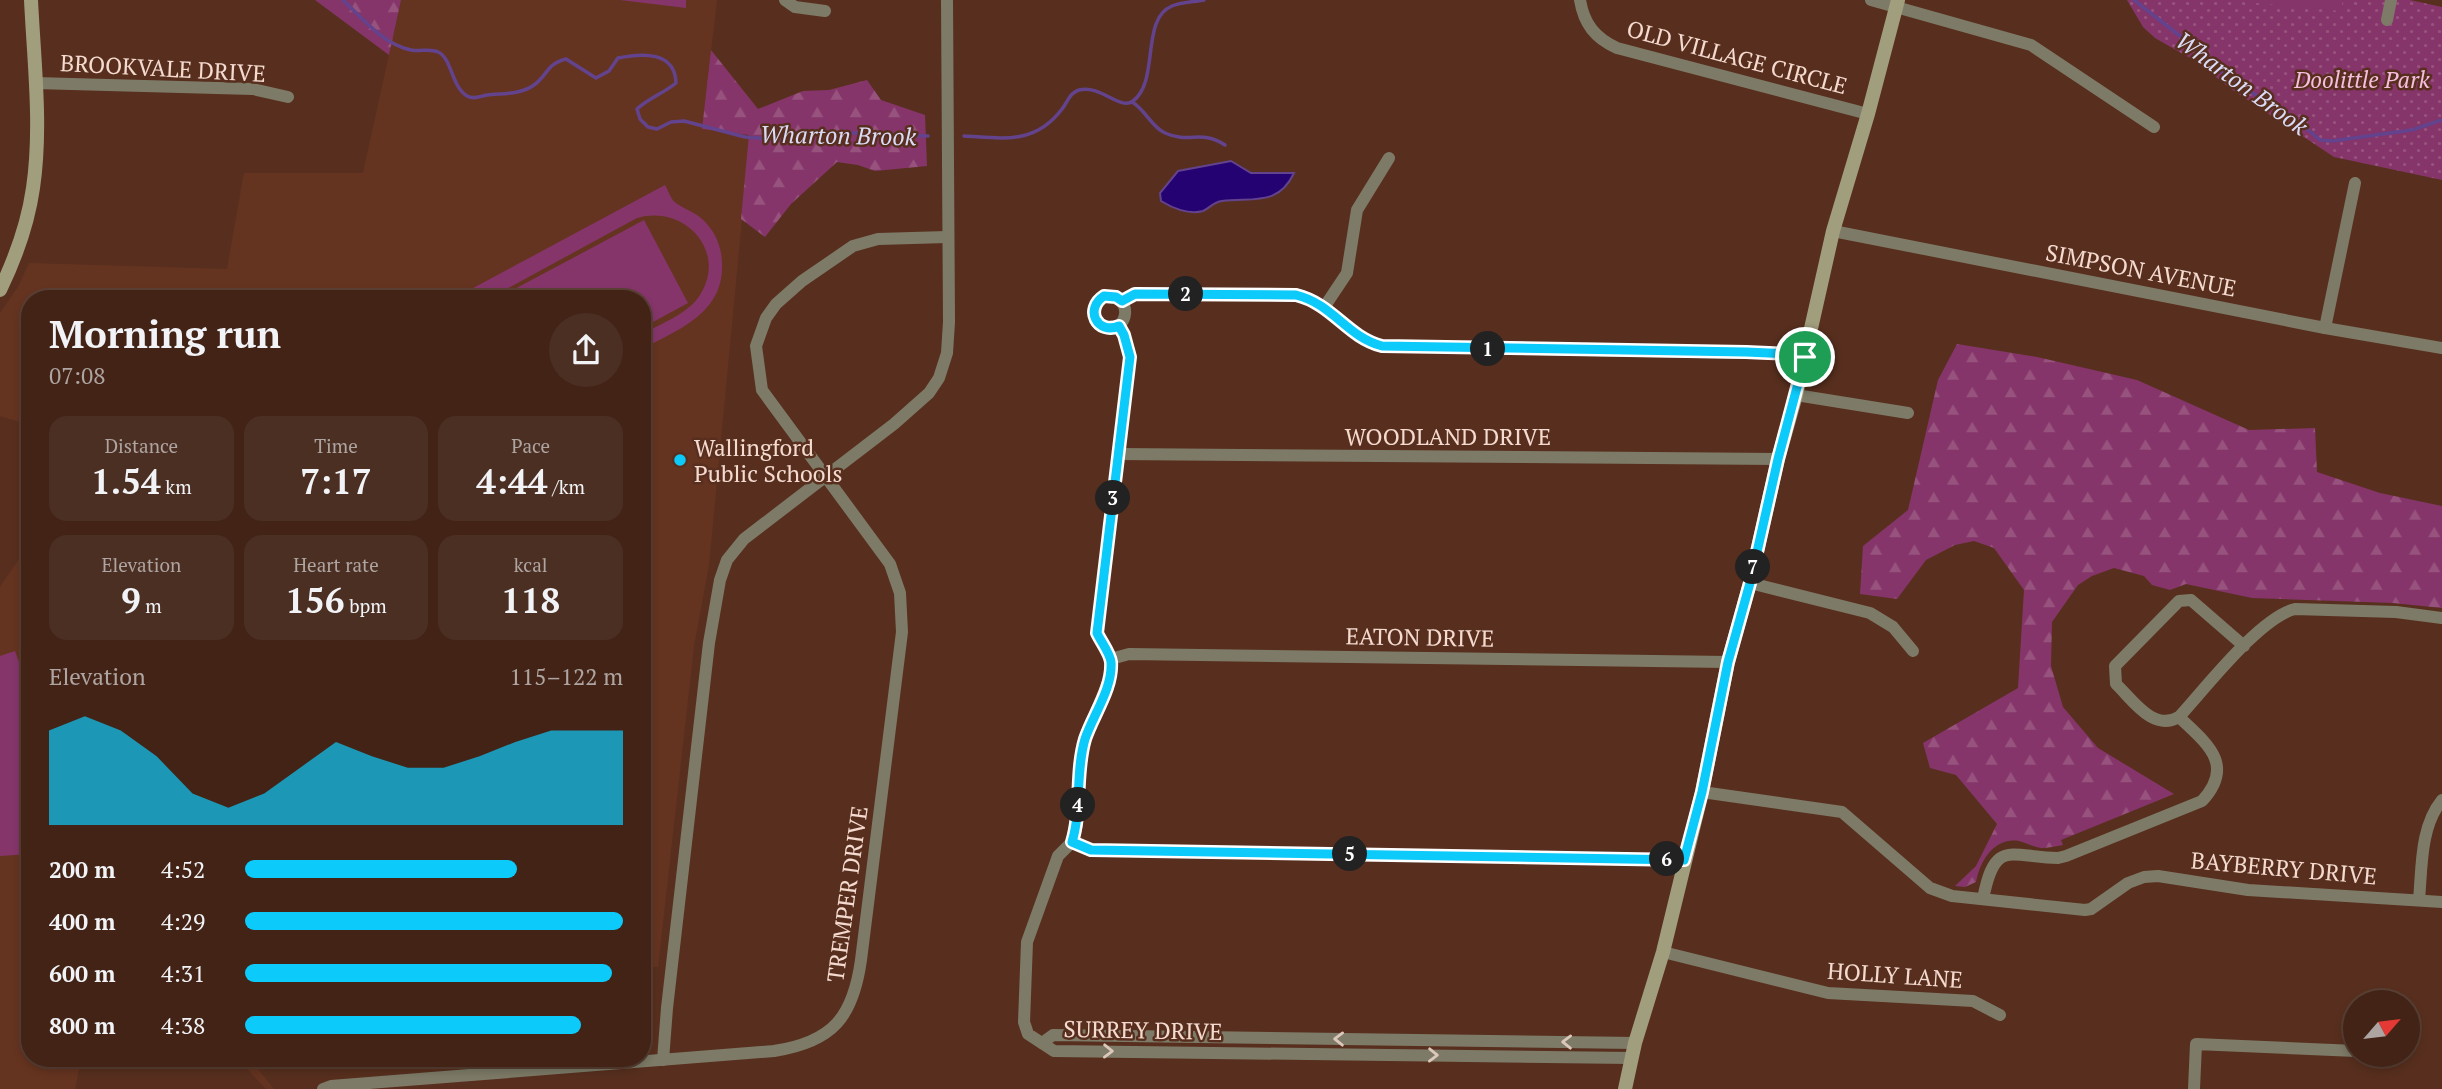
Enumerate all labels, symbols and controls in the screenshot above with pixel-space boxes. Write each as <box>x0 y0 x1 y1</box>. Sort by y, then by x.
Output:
street label: OLD VILLAGE CIRCLE <box>1623 13 1851 101</box>
water label: Wharton Brook <box>2169 24 2315 142</box>
street label: BROOKVALE DRIVE <box>59 47 267 89</box>
park label: Doolittle Park <box>2293 64 2431 95</box>
water label: Wharton Brook <box>760 118 917 152</box>
street label: SIMPSON AVENUE <box>2043 236 2239 304</box>
pin: 2 <box>1168 276 1204 312</box>
text: 2 <box>1180 281 1191 306</box>
text: Morning run <box>49 309 281 359</box>
button: share <box>549 313 623 387</box>
pin <box>1775 327 1835 387</box>
pin: 1 <box>1470 332 1506 366</box>
text: 1 <box>1482 336 1493 361</box>
icon: arrive <box>1786 338 1824 376</box>
text: 07:08 <box>49 360 106 391</box>
street label: WOODLAND DRIVE <box>1345 421 1551 452</box>
place label: Wallingford Public Schools <box>694 432 842 489</box>
text: Distance <box>105 433 178 458</box>
text: Time <box>314 433 358 458</box>
text: Pace <box>511 433 550 458</box>
marker: Wallingford Public Schools <box>672 452 688 468</box>
text: 1.54 <box>91 458 161 504</box>
text: 7:17 <box>300 458 372 504</box>
text: 4:44 <box>476 458 548 504</box>
text: km <box>161 474 192 499</box>
text: /km <box>548 474 585 499</box>
pin: 3 <box>1096 480 1130 516</box>
text: 3 <box>1107 485 1118 510</box>
pin: 7 <box>1736 550 1770 584</box>
text: Elevation <box>101 552 181 577</box>
text: Heart rate <box>293 552 379 577</box>
text: kcal <box>514 552 548 577</box>
text: 7 <box>1747 554 1758 579</box>
text: 9 <box>121 577 141 623</box>
text: 156 <box>285 577 345 623</box>
text: 118 <box>501 577 560 623</box>
text: m <box>141 593 162 618</box>
text: bpm <box>345 593 387 618</box>
street label: EATON DRIVE <box>1345 620 1495 654</box>
text: Elevation <box>49 661 146 692</box>
text: 115–122 m <box>510 661 623 692</box>
pin: 4 <box>1060 788 1096 822</box>
text: 4 <box>1072 792 1083 817</box>
street label: TREMPER DRIVE <box>819 804 875 984</box>
pin: 5 <box>1332 836 1368 872</box>
text: 5 <box>1344 841 1355 866</box>
pin: 6 <box>1650 842 1684 876</box>
street label: BAYBERRY DRIVE <box>2190 844 2378 892</box>
text: 6 <box>1661 846 1672 871</box>
text: 200 m <box>49 854 115 885</box>
text: 4:52 <box>161 854 205 885</box>
text: 400 m <box>49 906 115 937</box>
text: 4:29 <box>161 906 205 937</box>
street label: HOLLY LANE <box>1826 955 1964 995</box>
text: 600 m <box>49 958 115 989</box>
text: 4:31 <box>161 958 205 989</box>
north arrow <box>2343 990 2420 1068</box>
map controls <box>2343 990 2420 1067</box>
text: 800 m <box>49 1010 115 1041</box>
text: 4:38 <box>161 1010 205 1041</box>
street label: SURREY DRIVE <box>1063 1013 1223 1047</box>
one-way arrow <box>1334 1032 1345 1047</box>
one-way arrow <box>1561 1034 1572 1050</box>
one-way arrow <box>1103 1043 1113 1059</box>
one-way arrow <box>1428 1048 1439 1063</box>

